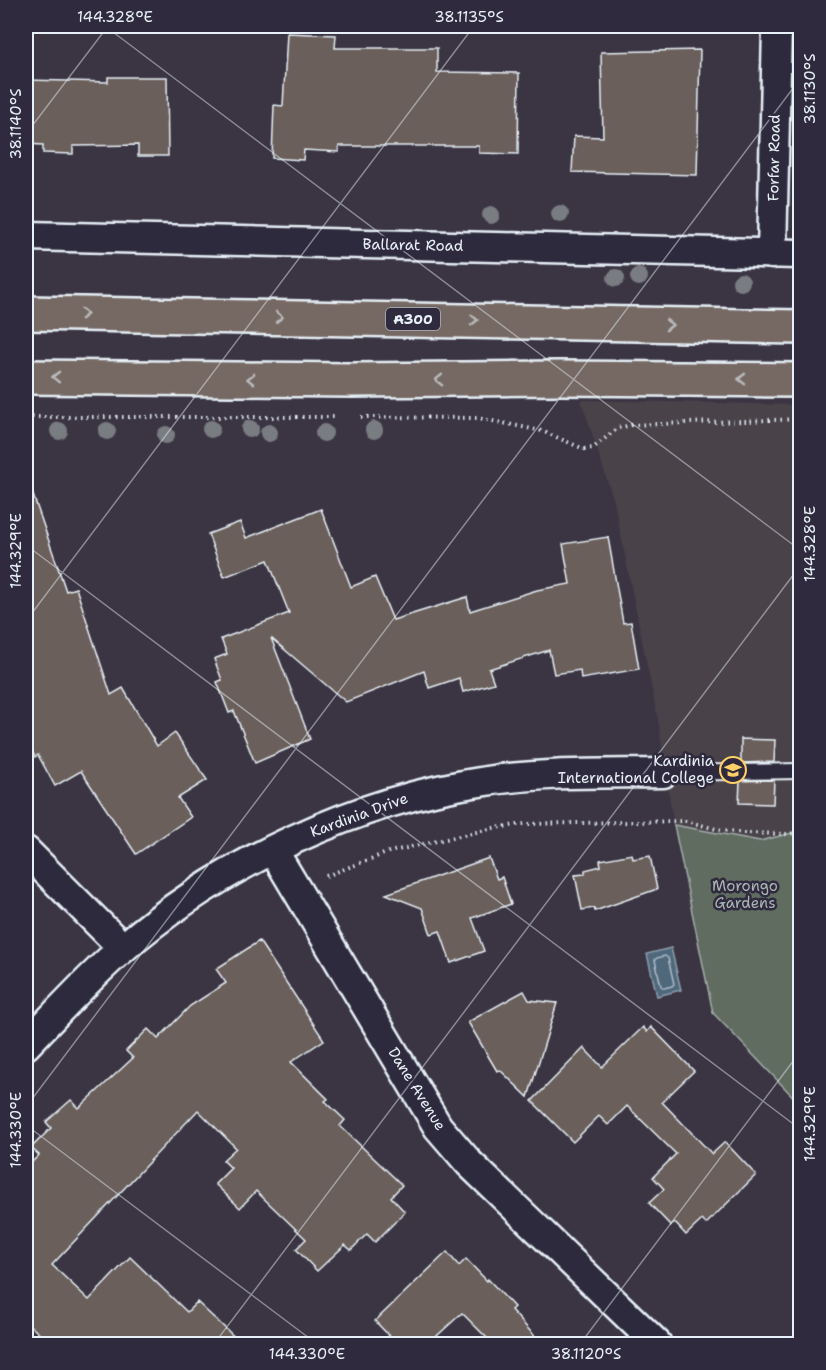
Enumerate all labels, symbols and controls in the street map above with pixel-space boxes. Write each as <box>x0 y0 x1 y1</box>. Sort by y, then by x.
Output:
text: 144.328°E <box>77 7 153 27</box>
text: 38.1135°S <box>434 7 504 27</box>
text: 38.1130°S <box>800 54 820 124</box>
text: 38.1140°S <box>6 88 26 160</box>
street label: Forfar Road <box>763 114 785 202</box>
street label: Ballarat Road <box>363 234 464 256</box>
one-way arrow <box>79 308 88 320</box>
road number: A300 <box>386 308 440 330</box>
one-way arrow <box>274 311 283 323</box>
one-way arrow <box>469 314 478 326</box>
one-way arrow <box>664 318 673 331</box>
one-way arrow <box>52 371 61 383</box>
one-way arrow <box>247 373 256 385</box>
one-way arrow <box>434 373 443 386</box>
one-way arrow <box>738 373 747 386</box>
text: 144.328°E <box>800 506 820 582</box>
text: 144.329°E <box>6 513 26 589</box>
place label: Kardinia International College <box>558 751 715 788</box>
school or university icon: Kardinia International College <box>718 755 748 785</box>
street label: Kardinia Drive <box>307 788 411 842</box>
park label: Morongo Gardens <box>712 876 778 913</box>
street label: Dane Avenue <box>383 1044 451 1134</box>
text: 144.329°E <box>800 1086 820 1162</box>
text: 144.330°E <box>6 1092 26 1168</box>
text: 144.330°E <box>269 1344 345 1364</box>
text: 38.1120°S <box>551 1344 621 1364</box>

